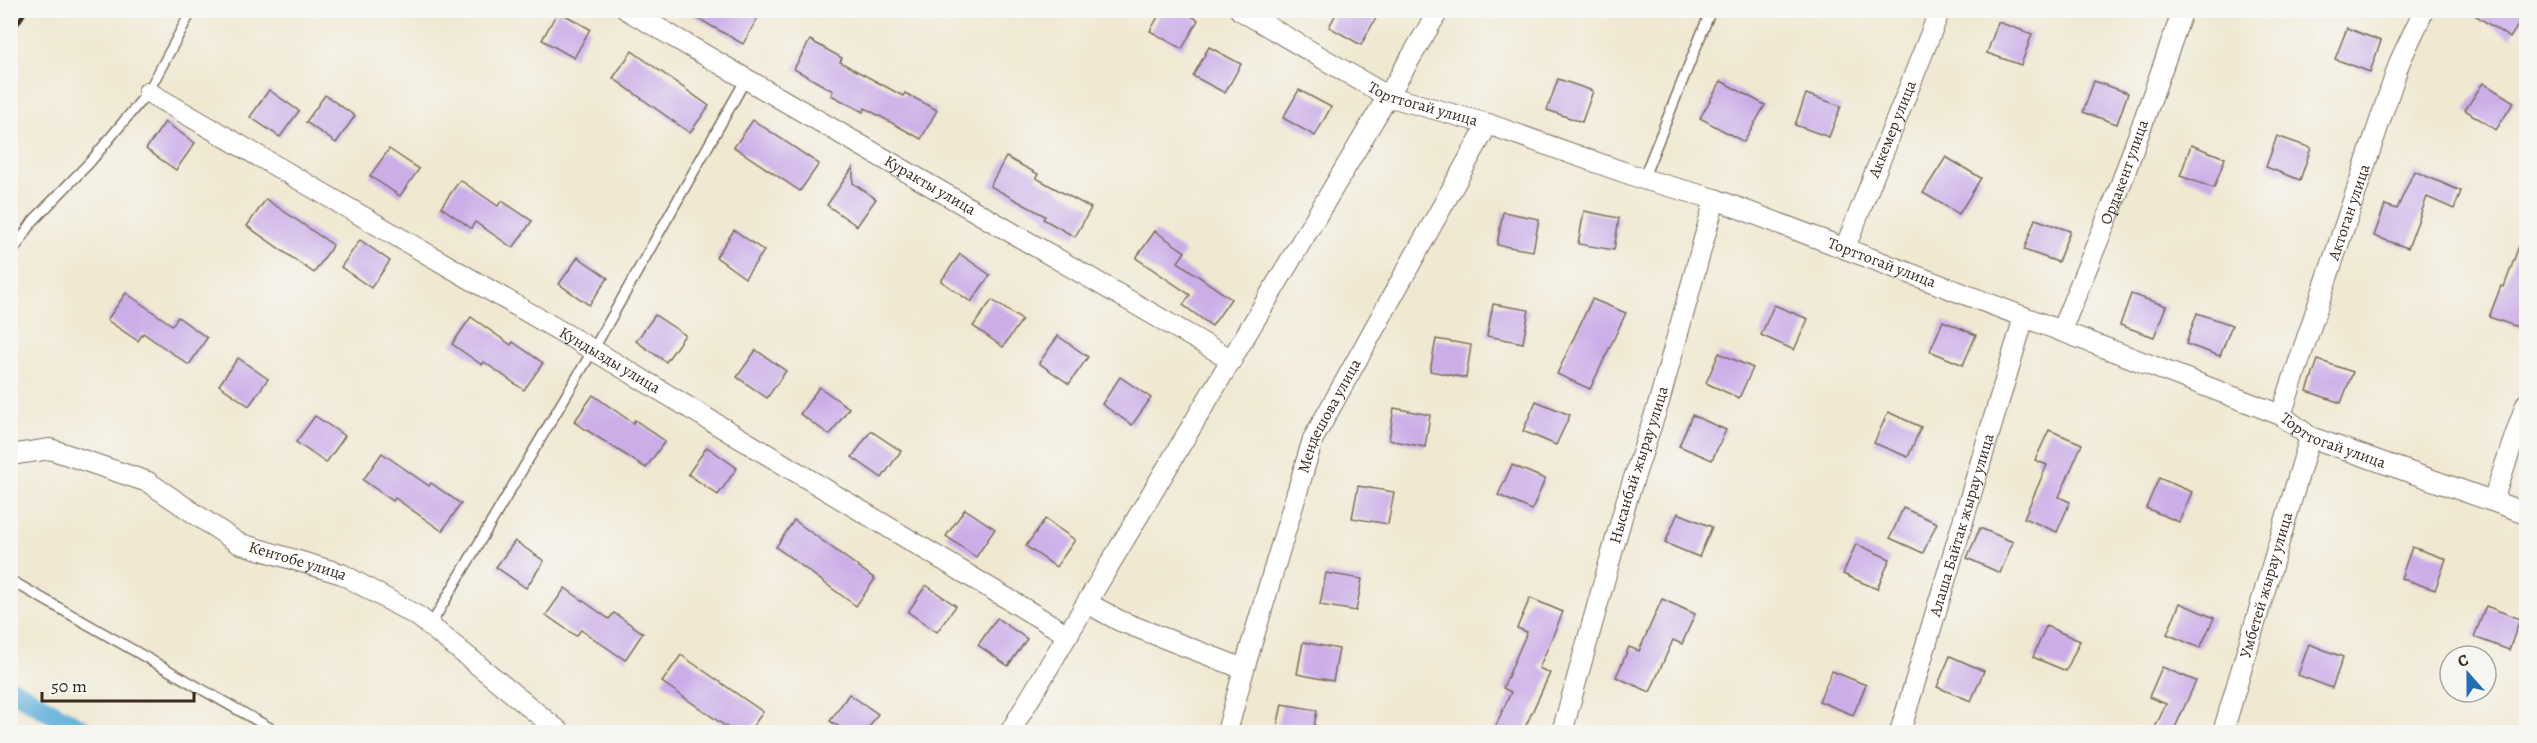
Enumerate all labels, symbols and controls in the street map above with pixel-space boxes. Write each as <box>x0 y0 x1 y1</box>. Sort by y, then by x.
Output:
street label: Торттогай улица <box>1364 76 1481 132</box>
street label: Аккемер улица <box>1863 77 1922 182</box>
street label: Ордакент улица <box>2095 116 2154 228</box>
street label: Куракты улица <box>880 150 981 221</box>
street label: Актоган улица <box>2323 161 2376 264</box>
street label: Торттогай улица <box>1825 232 1940 294</box>
street label: Кундызды улица <box>555 322 665 399</box>
street label: Мендешова улица <box>1292 354 1367 476</box>
street label: Нысанбай жырау улица <box>1604 383 1674 546</box>
street label: Торттогай улица <box>2276 407 2389 474</box>
street label: Алаша Байтак жырау улица <box>1924 430 2000 620</box>
street label: Умбетей жырау улица <box>2234 509 2298 661</box>
street label: Кентобе улица <box>246 536 352 586</box>
north arrow <box>2438 644 2498 704</box>
text: С <box>2454 649 2472 673</box>
scale bar <box>42 665 194 703</box>
text: 50 m <box>51 674 87 698</box>

